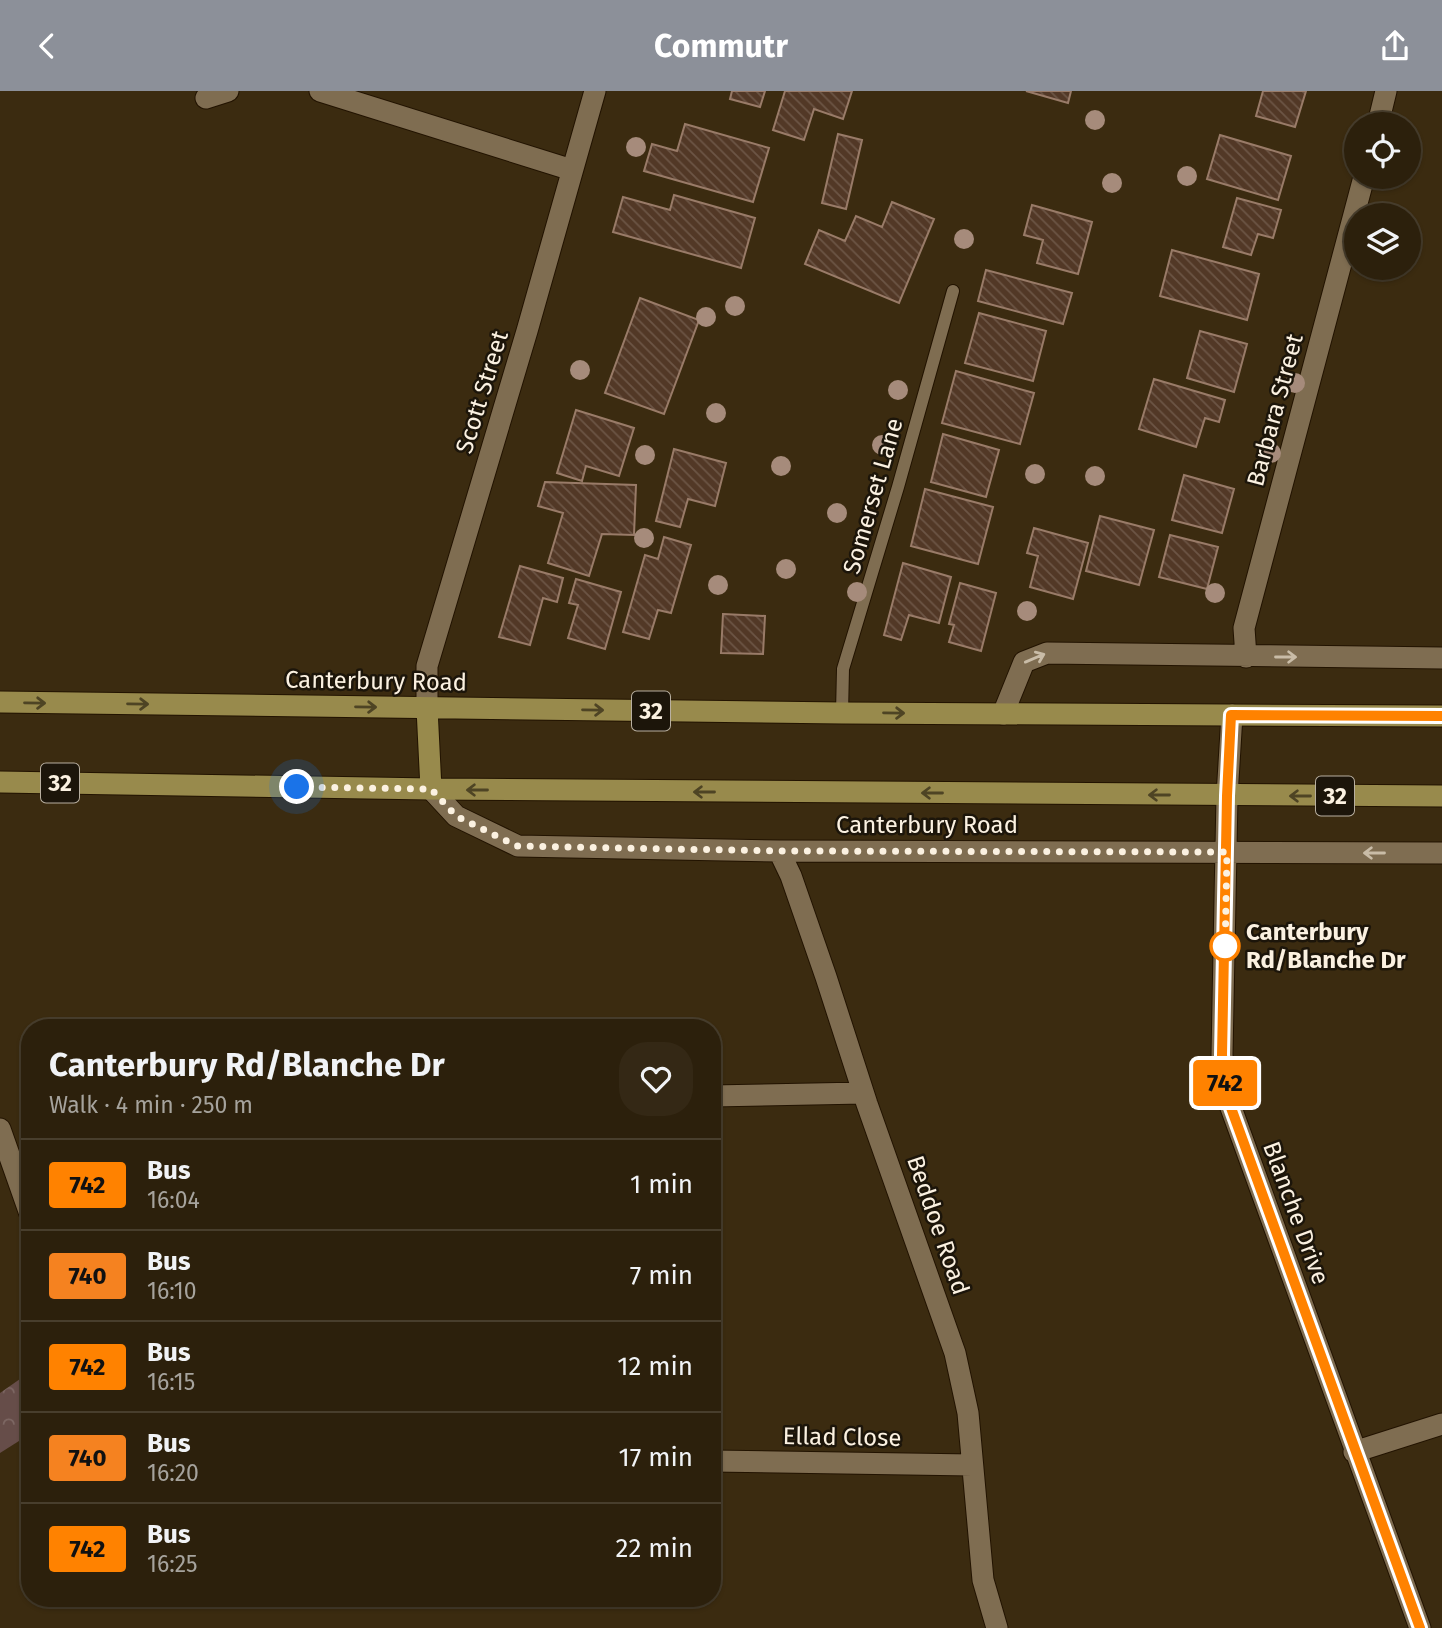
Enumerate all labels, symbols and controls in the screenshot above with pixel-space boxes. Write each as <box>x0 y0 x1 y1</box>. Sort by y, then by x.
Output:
icon: back <box>28 27 66 65</box>
text: Commutr <box>654 27 788 65</box>
icon: share <box>1376 27 1414 65</box>
map controls <box>1344 112 1421 280</box>
button: locate <box>1344 112 1421 189</box>
button: layers <box>1344 203 1421 280</box>
street label: Scott Street <box>450 327 514 457</box>
street label: Barbara Street <box>1241 330 1309 489</box>
street label: Somerset Lane <box>837 415 909 577</box>
one-way arrow <box>1024 650 1046 663</box>
one-way arrow <box>1274 650 1297 664</box>
street label: Canterbury Road <box>285 665 467 697</box>
road number: 32 <box>632 691 670 731</box>
one-way arrow <box>23 696 46 709</box>
one-way arrow <box>127 697 150 711</box>
one-way arrow <box>354 700 377 714</box>
one-way arrow <box>582 703 605 717</box>
one-way arrow <box>883 706 906 720</box>
road number: 32 <box>41 763 79 803</box>
your location <box>279 769 314 804</box>
road number: 32 <box>1316 776 1354 815</box>
one-way arrow <box>465 783 488 796</box>
one-way arrow <box>693 785 716 798</box>
one-way arrow <box>920 787 943 800</box>
one-way arrow <box>1148 789 1171 802</box>
one-way arrow <box>1289 789 1312 803</box>
street label: Canterbury Road <box>836 811 1018 839</box>
one-way arrow <box>1363 846 1386 860</box>
place label: Canterbury Rd/Blanche Dr <box>1246 918 1406 974</box>
marker: Canterbury Rd/Blanche Dr <box>1210 931 1240 961</box>
button: heart <box>619 1042 693 1116</box>
text: Canterbury Rd/Blanche Dr <box>49 1045 445 1085</box>
line badge: 742 <box>1185 1060 1265 1106</box>
text: 742 <box>1207 1069 1243 1097</box>
text: Walk · 4 min · 250 m <box>49 1091 253 1119</box>
street label: Blanche Drive <box>1257 1138 1335 1288</box>
street label: Beddoe Road <box>901 1152 975 1298</box>
text: Bus <box>147 1155 190 1186</box>
text: 1 min <box>630 1169 693 1200</box>
text: 742 <box>70 1171 105 1199</box>
text: 16:04 <box>147 1186 200 1214</box>
text: Bus <box>147 1246 190 1277</box>
text: 7 min <box>630 1260 693 1291</box>
text: 740 <box>69 1262 106 1290</box>
text: 16:10 <box>147 1277 197 1305</box>
text: Bus <box>147 1337 190 1368</box>
text: 12 min <box>617 1351 693 1382</box>
text: 742 <box>70 1353 105 1381</box>
text: 16:15 <box>147 1368 195 1396</box>
street label: Ellad Close <box>782 1422 902 1452</box>
text: Bus <box>147 1428 190 1459</box>
text: 17 min <box>618 1442 693 1473</box>
text: 740 <box>69 1444 106 1472</box>
text: 16:20 <box>147 1459 199 1487</box>
text: Bus <box>147 1519 190 1550</box>
text: 22 min <box>616 1533 693 1564</box>
text: 742 <box>70 1535 105 1563</box>
text: 16:25 <box>147 1550 198 1578</box>

